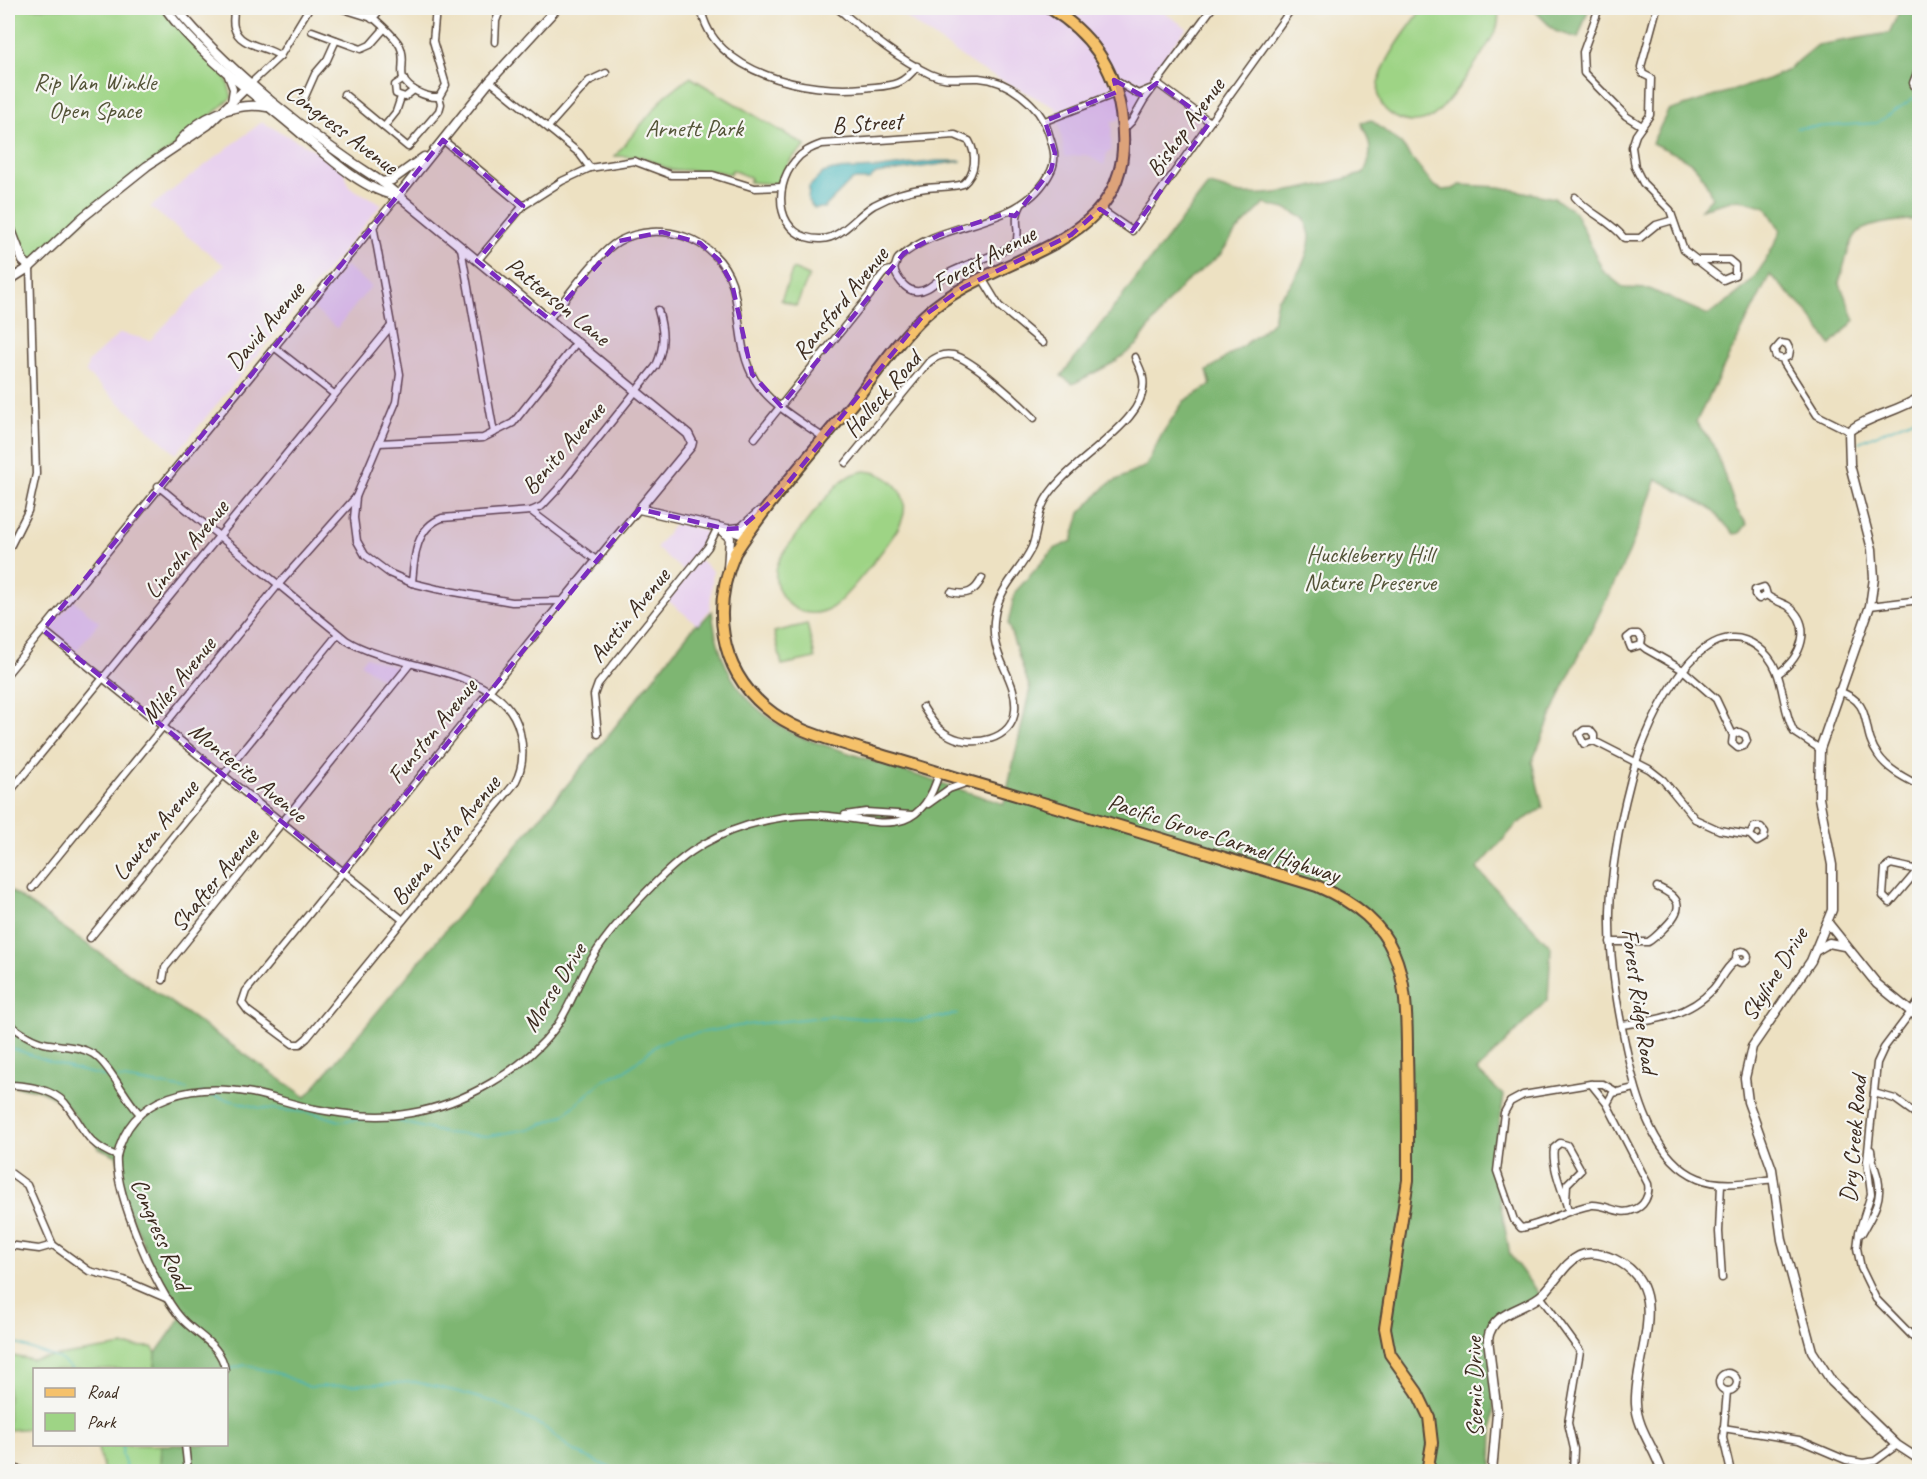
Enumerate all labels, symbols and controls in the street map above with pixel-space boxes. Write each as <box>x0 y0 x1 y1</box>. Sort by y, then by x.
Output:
park label: Rip Van Winkle Open Space <box>34 67 158 125</box>
street label: Bishop Avenue <box>1139 70 1232 182</box>
street label: Congress Avenue <box>280 77 406 182</box>
street label: B Street <box>831 105 906 140</box>
park label: Arnett Park <box>645 113 745 143</box>
street label: Forest Avenue <box>927 217 1043 298</box>
street label: Ransford Avenue <box>785 239 896 365</box>
street label: Patterson Lane <box>500 250 618 354</box>
street label: David Avenue <box>219 274 312 376</box>
street label: Halleck Road <box>836 342 930 443</box>
street label: Benito Avenue <box>515 394 613 501</box>
street label: Lincoln Avenue <box>137 492 236 605</box>
park label: Huckleberry Hill Nature Preserve <box>1304 539 1438 597</box>
street label: Austin Avenue <box>582 560 678 668</box>
street label: Miles Avenue <box>134 629 223 729</box>
street label: Funston Avenue <box>380 671 485 790</box>
street label: Montecito Avenue <box>183 715 315 830</box>
street label: Buena Vista Avenue <box>383 767 508 911</box>
street label: Lawton Avenue <box>105 772 206 886</box>
street label: Pacific Grove-Carmel Highway <box>1104 786 1345 890</box>
street label: Shafter Avenue <box>163 820 266 938</box>
street label: Skyline Drive <box>1734 920 1816 1026</box>
street label: Forest Ridge Road <box>1615 927 1666 1079</box>
street label: Morse Drive <box>515 935 594 1037</box>
street label: Dry Creek Road <box>1833 1071 1874 1204</box>
street label: Congress Road <box>124 1173 199 1298</box>
street label: Scenic Drive <box>1458 1334 1490 1438</box>
legend <box>33 1368 228 1446</box>
text: Road <box>87 1381 120 1403</box>
text: Park <box>87 1411 117 1433</box>

